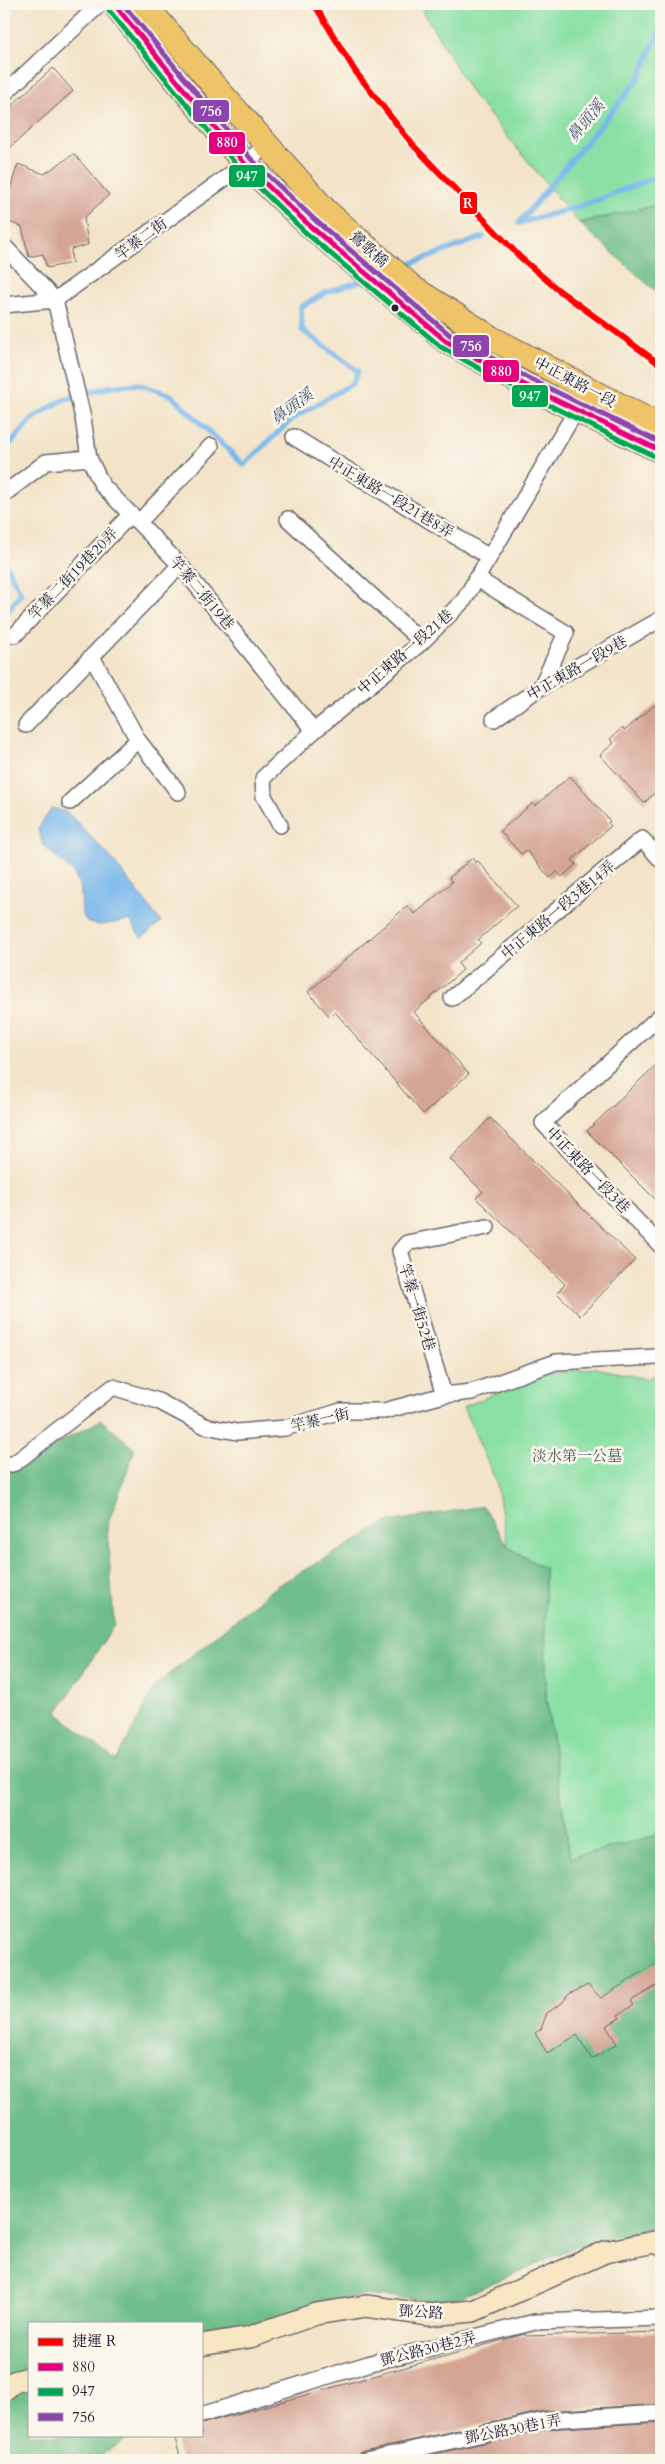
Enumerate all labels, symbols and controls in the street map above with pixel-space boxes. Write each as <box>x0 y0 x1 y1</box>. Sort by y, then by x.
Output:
water label: 鼻頭溪 <box>562 94 611 146</box>
line badge: 756 <box>192 99 230 123</box>
text: 756 <box>200 102 222 121</box>
line badge: 880 <box>208 131 246 155</box>
text: 880 <box>216 133 238 152</box>
line badge: 947 <box>228 164 266 188</box>
text: 947 <box>236 167 258 186</box>
line badge: R <box>459 191 478 215</box>
text: R <box>463 194 474 213</box>
street label: 竿蓁二街 <box>111 213 171 265</box>
street label: 鶯歌橋 <box>346 227 392 271</box>
unlabelled marker <box>390 303 400 313</box>
line badge: 756 <box>452 334 490 358</box>
text: 756 <box>460 337 482 356</box>
street label: 中正東路一段 <box>531 352 619 412</box>
line badge: 880 <box>482 359 520 383</box>
text: 880 <box>490 362 512 381</box>
water label: 鼻頭溪 <box>266 383 319 430</box>
line badge: 947 <box>511 384 549 408</box>
text: 947 <box>519 387 541 406</box>
street label: 中正東路一段21巷8弄 <box>325 452 457 542</box>
street label: 竿蓁二街19巷20弄 <box>24 524 122 624</box>
street label: 竿蓁二街19巷 <box>165 552 239 634</box>
street label: 中正東路一段21巷 <box>353 605 457 699</box>
street label: 中正東路一段9巷 <box>523 631 631 705</box>
street label: 中正東路一段3巷14弄 <box>497 856 619 964</box>
street label: 中正東路一段3巷 <box>542 1123 634 1217</box>
street label: 竿蓁一街52巷 <box>394 1261 440 1353</box>
street label: 竿蓁一街 <box>289 1404 351 1436</box>
park label: 淡水第一公墓 <box>532 1446 622 1466</box>
street label: 鄧公路 <box>398 2301 444 2323</box>
legend <box>28 2322 202 2436</box>
street label: 鄧公路30巷2弄 <box>378 2327 478 2371</box>
text: 捷運 R <box>72 2331 117 2351</box>
text: 880 <box>72 2357 95 2377</box>
text: 947 <box>72 2381 95 2401</box>
text: 756 <box>72 2407 95 2427</box>
street label: 鄧公路30巷1弄 <box>463 2410 563 2448</box>

